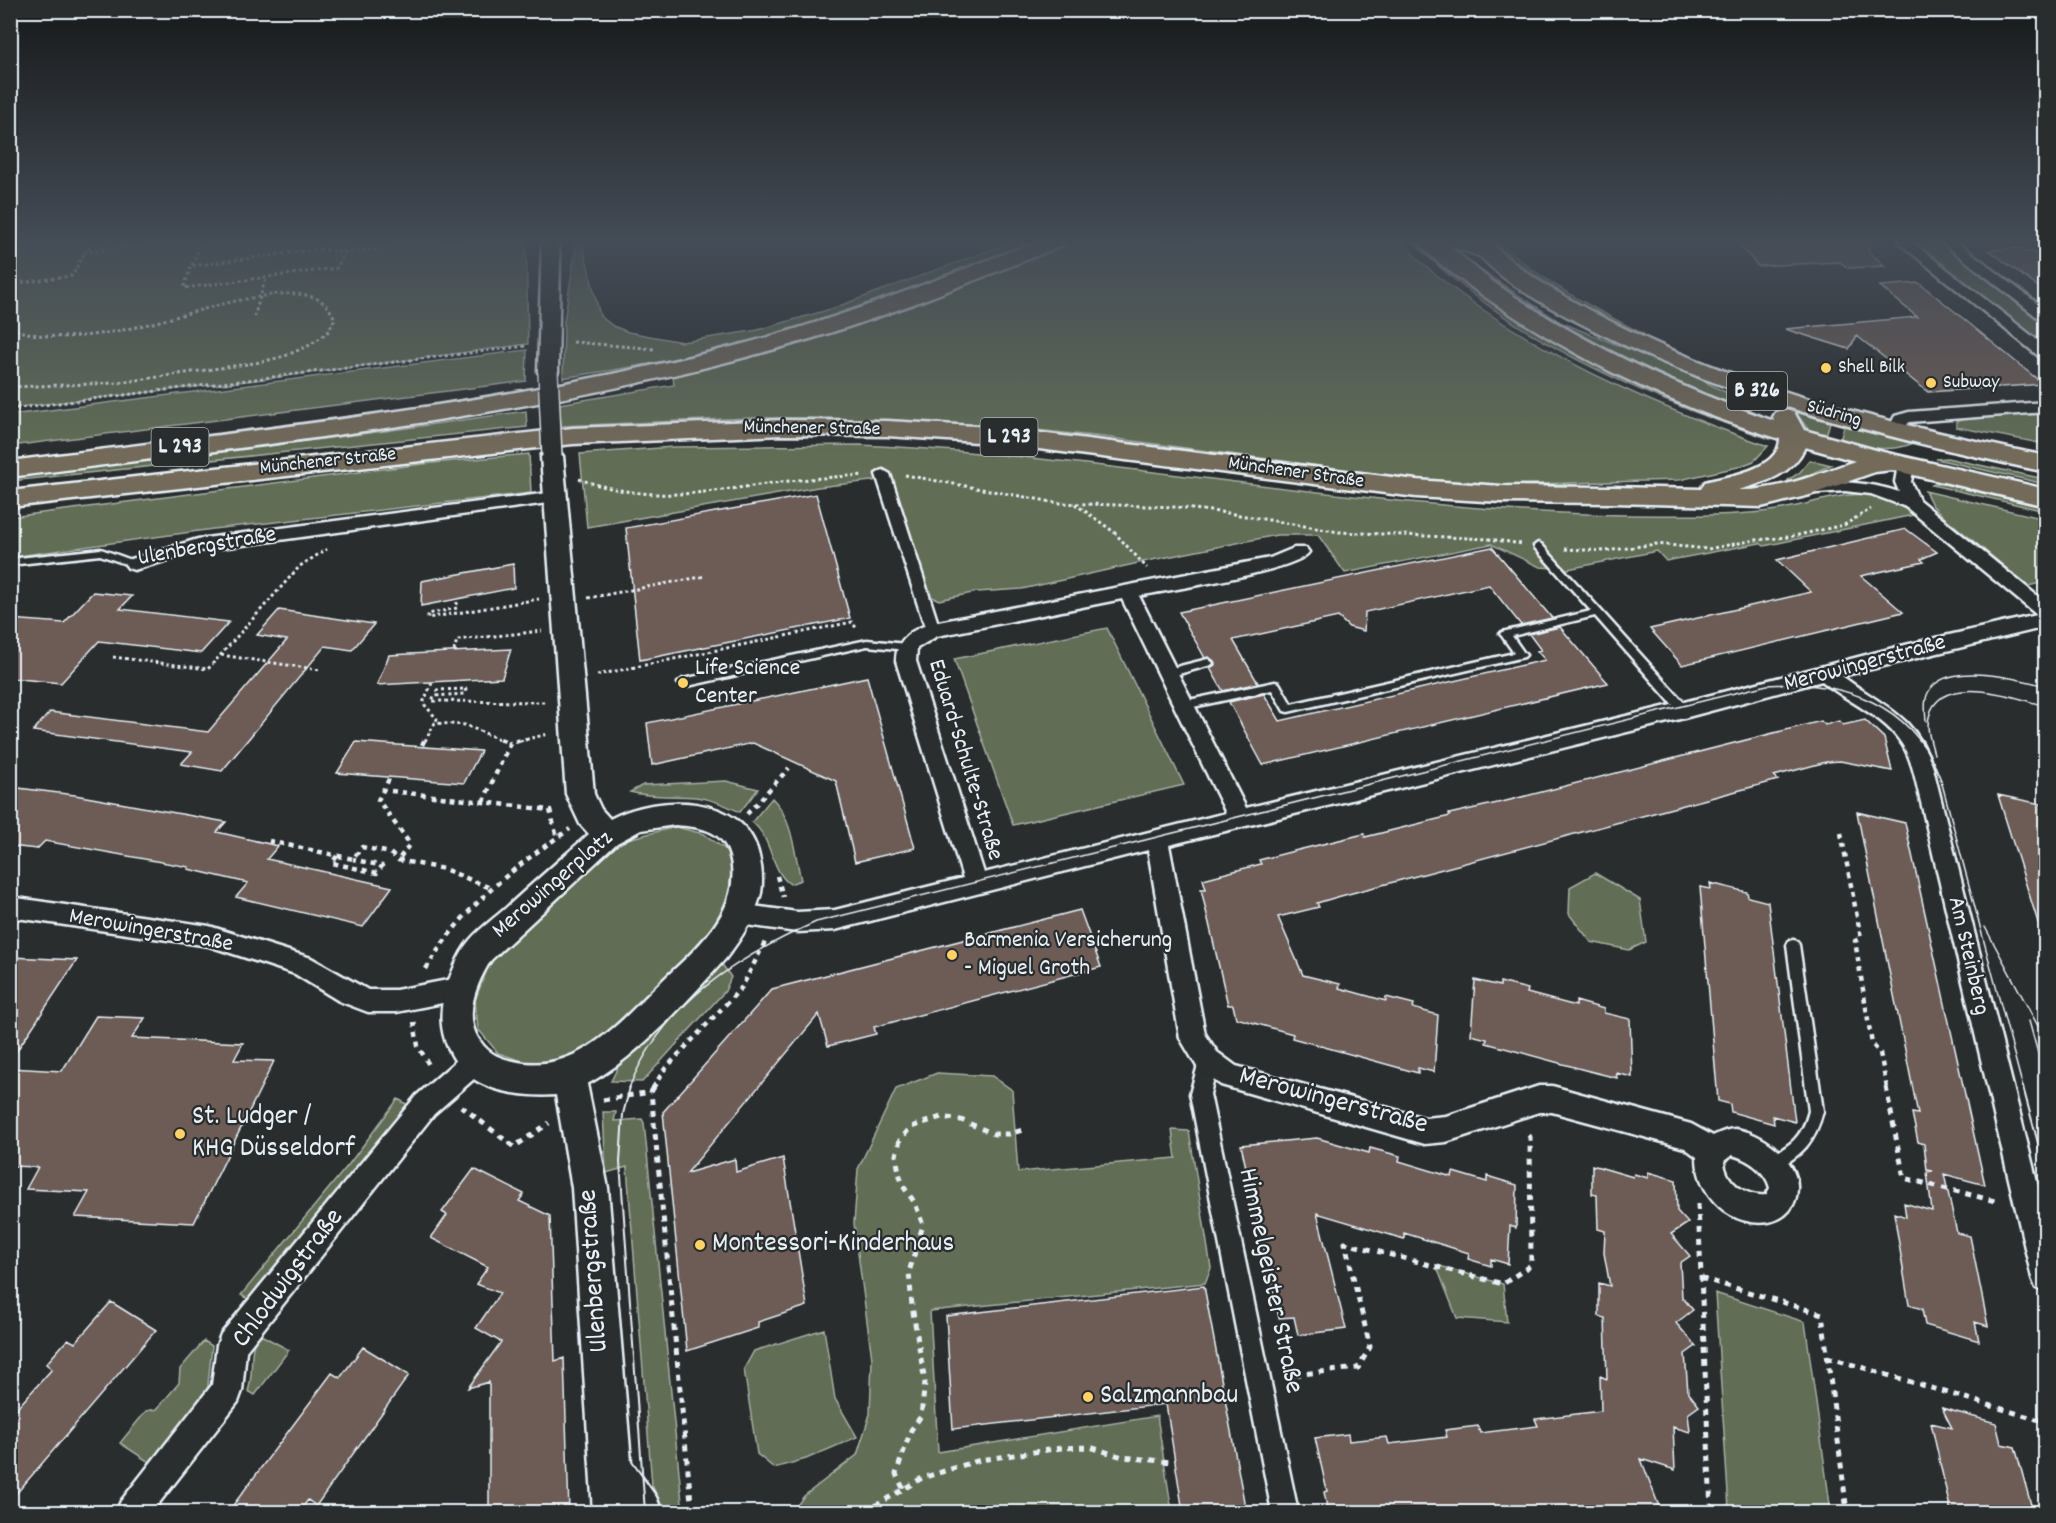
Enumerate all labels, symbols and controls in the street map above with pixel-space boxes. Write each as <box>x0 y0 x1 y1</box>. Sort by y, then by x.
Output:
place label: Shell Bilk <box>1838 354 1905 382</box>
marker: Shell Bilk <box>1819 361 1833 375</box>
place label: Subway <box>1943 369 2000 397</box>
road number: B 326 <box>1727 372 1787 410</box>
marker: Subway <box>1924 376 1938 390</box>
street label: Südring <box>1803 393 1865 435</box>
street label: Münchener Straße <box>743 414 881 444</box>
road number: L 293 <box>980 418 1038 456</box>
road number: L 293 <box>152 428 208 466</box>
street label: Münchener Straße <box>258 441 398 483</box>
street label: Münchener Straße <box>1226 450 1366 496</box>
street label: Ulenbergstraße <box>135 518 279 576</box>
street label: Merowingerstraße <box>1780 626 1950 702</box>
place label: Life Science Center <box>695 652 800 714</box>
street label: Eduard-Schulte-Straße <box>918 655 1012 865</box>
marker: Life Science Center <box>676 676 690 690</box>
street label: Merowingerplatz <box>485 823 621 947</box>
street label: Am Steinberg <box>1938 893 1998 1019</box>
street label: Merowingerstraße <box>66 900 236 962</box>
place label: Barmenia Versicherung - Miguel Groth <box>964 924 1172 986</box>
marker: Barmenia Versicherung - Miguel Groth <box>945 948 959 962</box>
street label: Merowingerstraße <box>1234 1058 1432 1146</box>
place label: St. Ludger / KHG Düsseldorf <box>192 1098 356 1170</box>
marker: St. Ludger / KHG Düsseldorf <box>173 1127 187 1141</box>
street label: Himmelgeister Straße <box>1226 1165 1312 1397</box>
street label: Ulenbergstraße <box>569 1188 621 1354</box>
street label: Chlodwigstraße <box>223 1201 355 1357</box>
place label: Montessori-Kinderhaus <box>712 1225 954 1265</box>
marker: Montessori-Kinderhaus <box>693 1238 707 1252</box>
place label: Salzmannbau <box>1100 1377 1238 1417</box>
marker: Salzmannbau <box>1081 1390 1095 1404</box>

